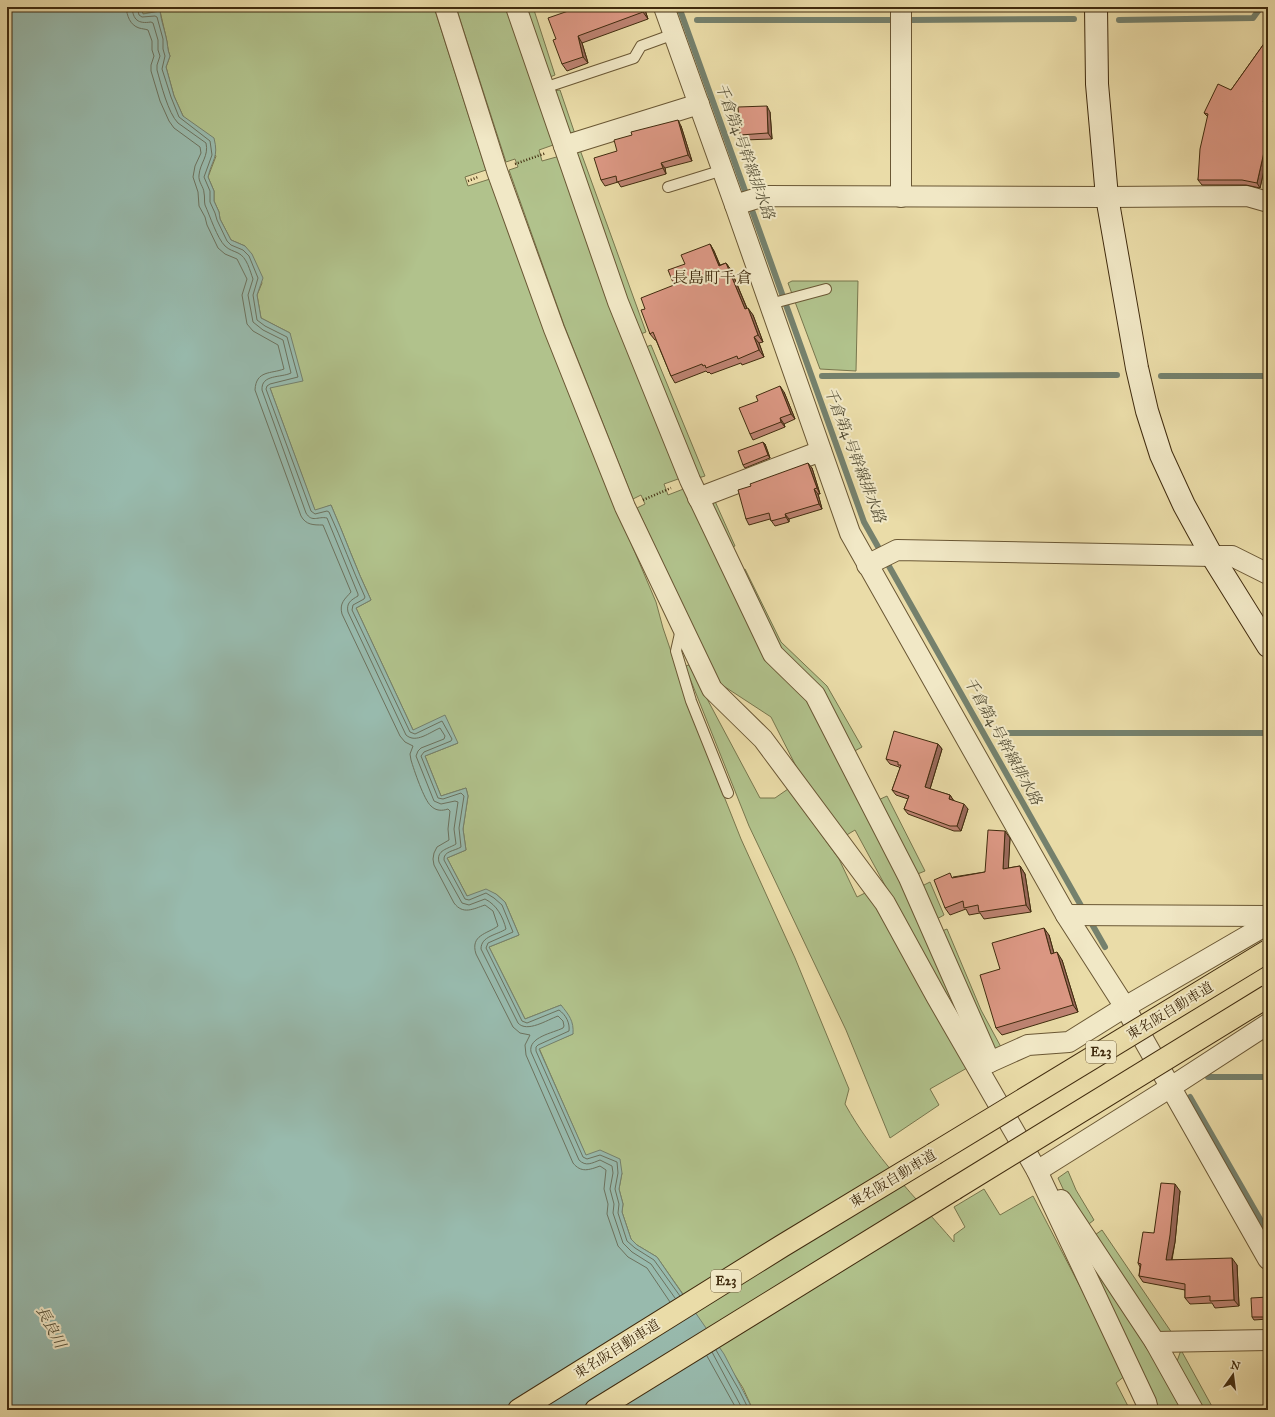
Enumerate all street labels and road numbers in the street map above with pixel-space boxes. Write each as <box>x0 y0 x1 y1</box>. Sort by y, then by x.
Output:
street label: 東名阪自動車道 <box>1124 978 1216 1044</box>
road number: E23 <box>1086 1041 1116 1063</box>
street label: 東名阪自動車道 <box>847 1146 939 1212</box>
road number: E23 <box>711 1270 741 1292</box>
street label: 東名阪自動車道 <box>571 1316 663 1382</box>

